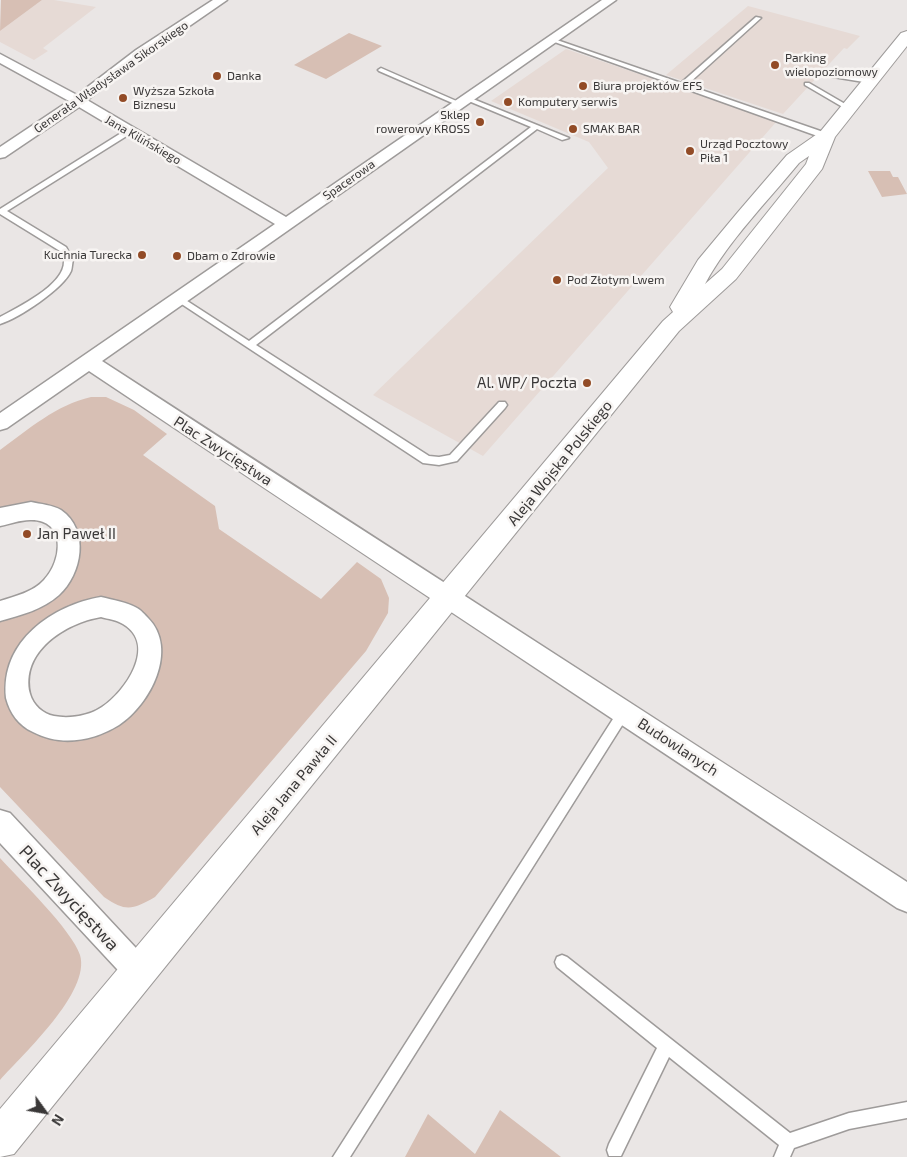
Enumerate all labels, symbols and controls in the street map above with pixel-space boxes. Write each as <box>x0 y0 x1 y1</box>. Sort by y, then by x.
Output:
street label: Generała Władysława Sikorskiego <box>31 18 191 136</box>
place label: Parking wielopoziomowy <box>785 51 878 79</box>
marker: Parking wielopoziomowy <box>769 59 781 71</box>
place label: Danka <box>227 69 261 83</box>
marker: Danka <box>211 70 223 82</box>
place label: Biura projektów EFS <box>593 79 702 93</box>
marker: Biura projektów EFS <box>577 80 589 92</box>
place label: Wyższa Szkoła Biznesu <box>133 84 214 112</box>
marker: Wyższa Szkoła Biznesu <box>117 92 129 104</box>
place label: Komputery serwis <box>518 95 617 109</box>
marker: Komputery serwis <box>502 96 514 108</box>
place label: Sklep rowerowy KROSS <box>376 108 470 136</box>
street label: Jana Kilińskiego <box>102 112 184 168</box>
marker: Sklep rowerowy KROSS <box>474 116 486 128</box>
place label: SMAK BAR <box>583 122 640 136</box>
marker: SMAK BAR <box>567 123 579 135</box>
place label: Urząd Pocztowy Piła 1 <box>700 137 788 165</box>
marker: Urząd Pocztowy Piła 1 <box>684 145 696 157</box>
street label: Spacerowa <box>320 157 378 203</box>
place label: Kuchnia Turecka <box>44 248 132 262</box>
marker: Kuchnia Turecka <box>136 249 148 261</box>
place label: Dbam o Zdrowie <box>187 249 275 263</box>
marker: Dbam o Zdrowie <box>171 250 183 262</box>
place label: Pod Złotym Lwem <box>567 273 664 287</box>
marker: Pod Złotym Lwem <box>551 274 563 286</box>
place label: Al. WP/ Poczta <box>477 374 577 392</box>
marker: Al. WP/ Poczta <box>581 377 593 389</box>
street label: Aleja Wojska Polskiego <box>504 397 616 529</box>
street label: Plac Zwycięstwa <box>170 412 276 490</box>
place label: Jan Paweł II <box>37 525 116 543</box>
marker: Jan Paweł II <box>21 528 33 540</box>
street label: Budowlanych <box>634 714 722 780</box>
street label: Aleja Jana Pawła II <box>247 732 341 838</box>
street label: Plac Zwycięstwa <box>15 841 123 955</box>
north arrow <box>20 1087 70 1137</box>
text: N <box>48 1111 68 1129</box>

